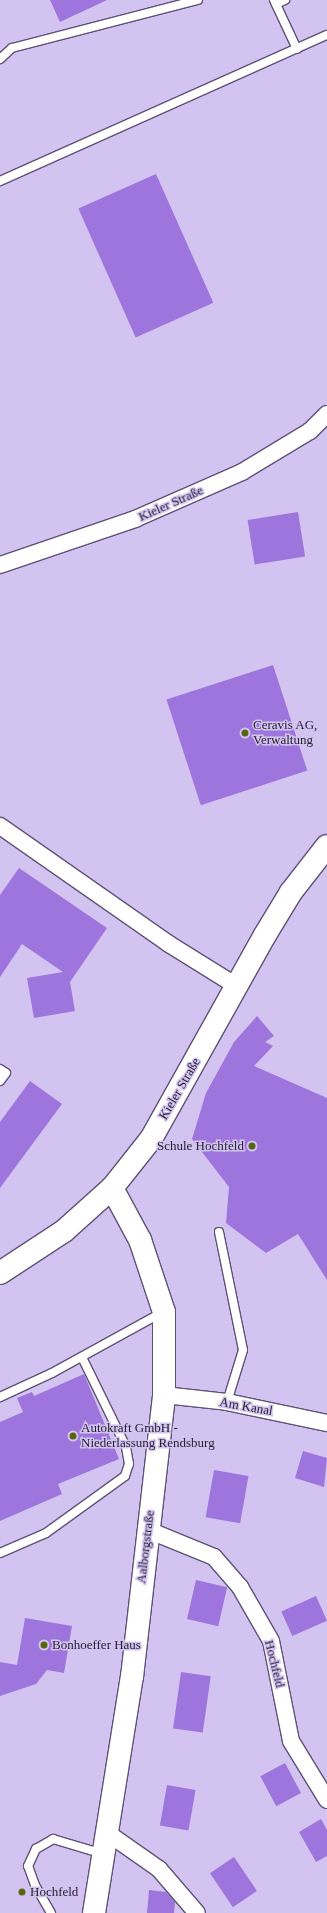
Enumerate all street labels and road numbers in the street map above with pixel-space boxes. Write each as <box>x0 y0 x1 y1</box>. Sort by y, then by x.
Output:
street label: Kieler Straße <box>136 483 206 525</box>
street label: Kieler Straße <box>156 1055 204 1123</box>
street label: Am Kanal <box>218 1395 274 1419</box>
street label: Aalborgstraße <box>134 1510 158 1584</box>
street label: Hochfeld <box>261 1639 287 1689</box>

